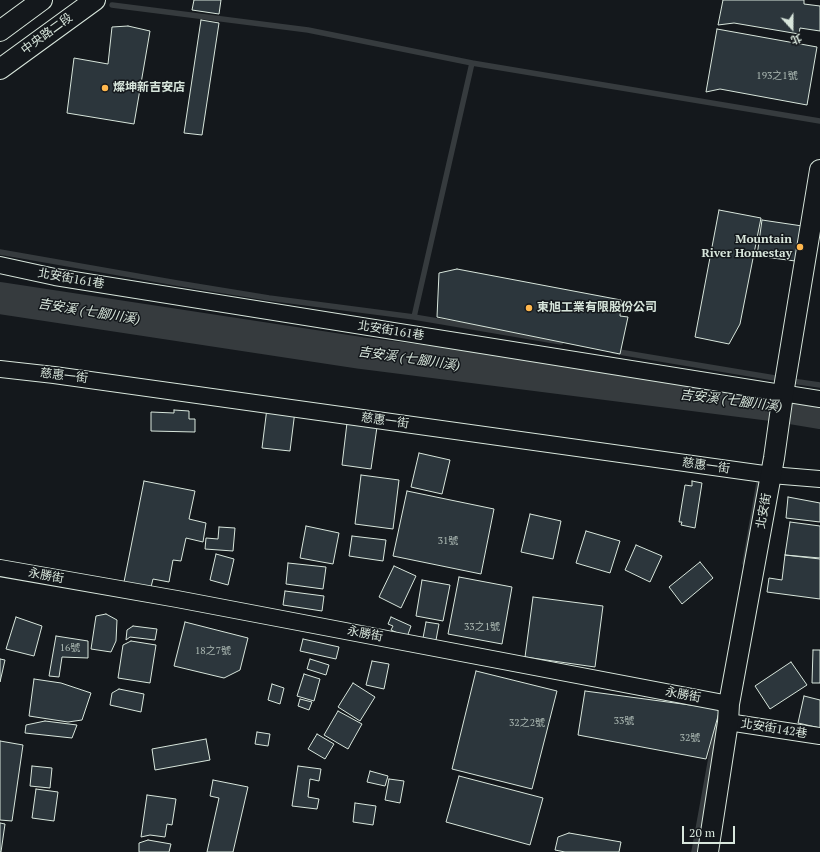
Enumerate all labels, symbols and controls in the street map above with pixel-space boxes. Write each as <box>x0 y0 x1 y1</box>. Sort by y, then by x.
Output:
north arrow <box>772 8 812 48</box>
street label: 中央路二段 <box>18 11 76 57</box>
text: 北 <box>789 31 804 48</box>
house number: 193之1號 <box>756 70 798 82</box>
place label: 燦坤新吉安店 <box>113 81 185 95</box>
marker: 燦坤新吉安店 <box>100 83 110 93</box>
place label: Mountain River Homestay <box>701 233 792 261</box>
marker: Mountain River Homestay <box>795 242 805 252</box>
street label: 北安街161巷 <box>37 266 105 292</box>
water label: 吉安溪 (七腳川溪) <box>37 296 141 328</box>
place label: 東旭工業有限股份公司 <box>537 301 657 315</box>
marker: 東旭工業有限股份公司 <box>524 303 534 313</box>
street label: 北安街161巷 <box>357 319 425 343</box>
water label: 吉安溪 (七腳川溪) <box>357 344 461 374</box>
street label: 慈惠一街 <box>39 366 89 386</box>
water label: 吉安溪 (七腳川溪) <box>679 387 783 415</box>
street label: 慈惠一街 <box>360 411 410 431</box>
street label: 慈惠一街 <box>681 456 731 476</box>
street label: 北安街 <box>754 492 774 530</box>
house number: 31號 <box>438 535 458 547</box>
street label: 永勝街 <box>27 566 65 586</box>
house number: 33之1號 <box>464 621 500 633</box>
street label: 永勝街 <box>346 623 384 645</box>
house number: 16號 <box>60 642 80 654</box>
house number: 18之7號 <box>195 645 231 657</box>
street label: 永勝街 <box>664 684 702 706</box>
house number: 33號 <box>614 715 634 727</box>
house number: 32之2號 <box>509 717 545 729</box>
street label: 北安街142巷 <box>740 717 808 741</box>
house number: 32號 <box>680 732 700 744</box>
scale bar <box>684 818 737 844</box>
text: 20 m <box>689 825 715 840</box>

